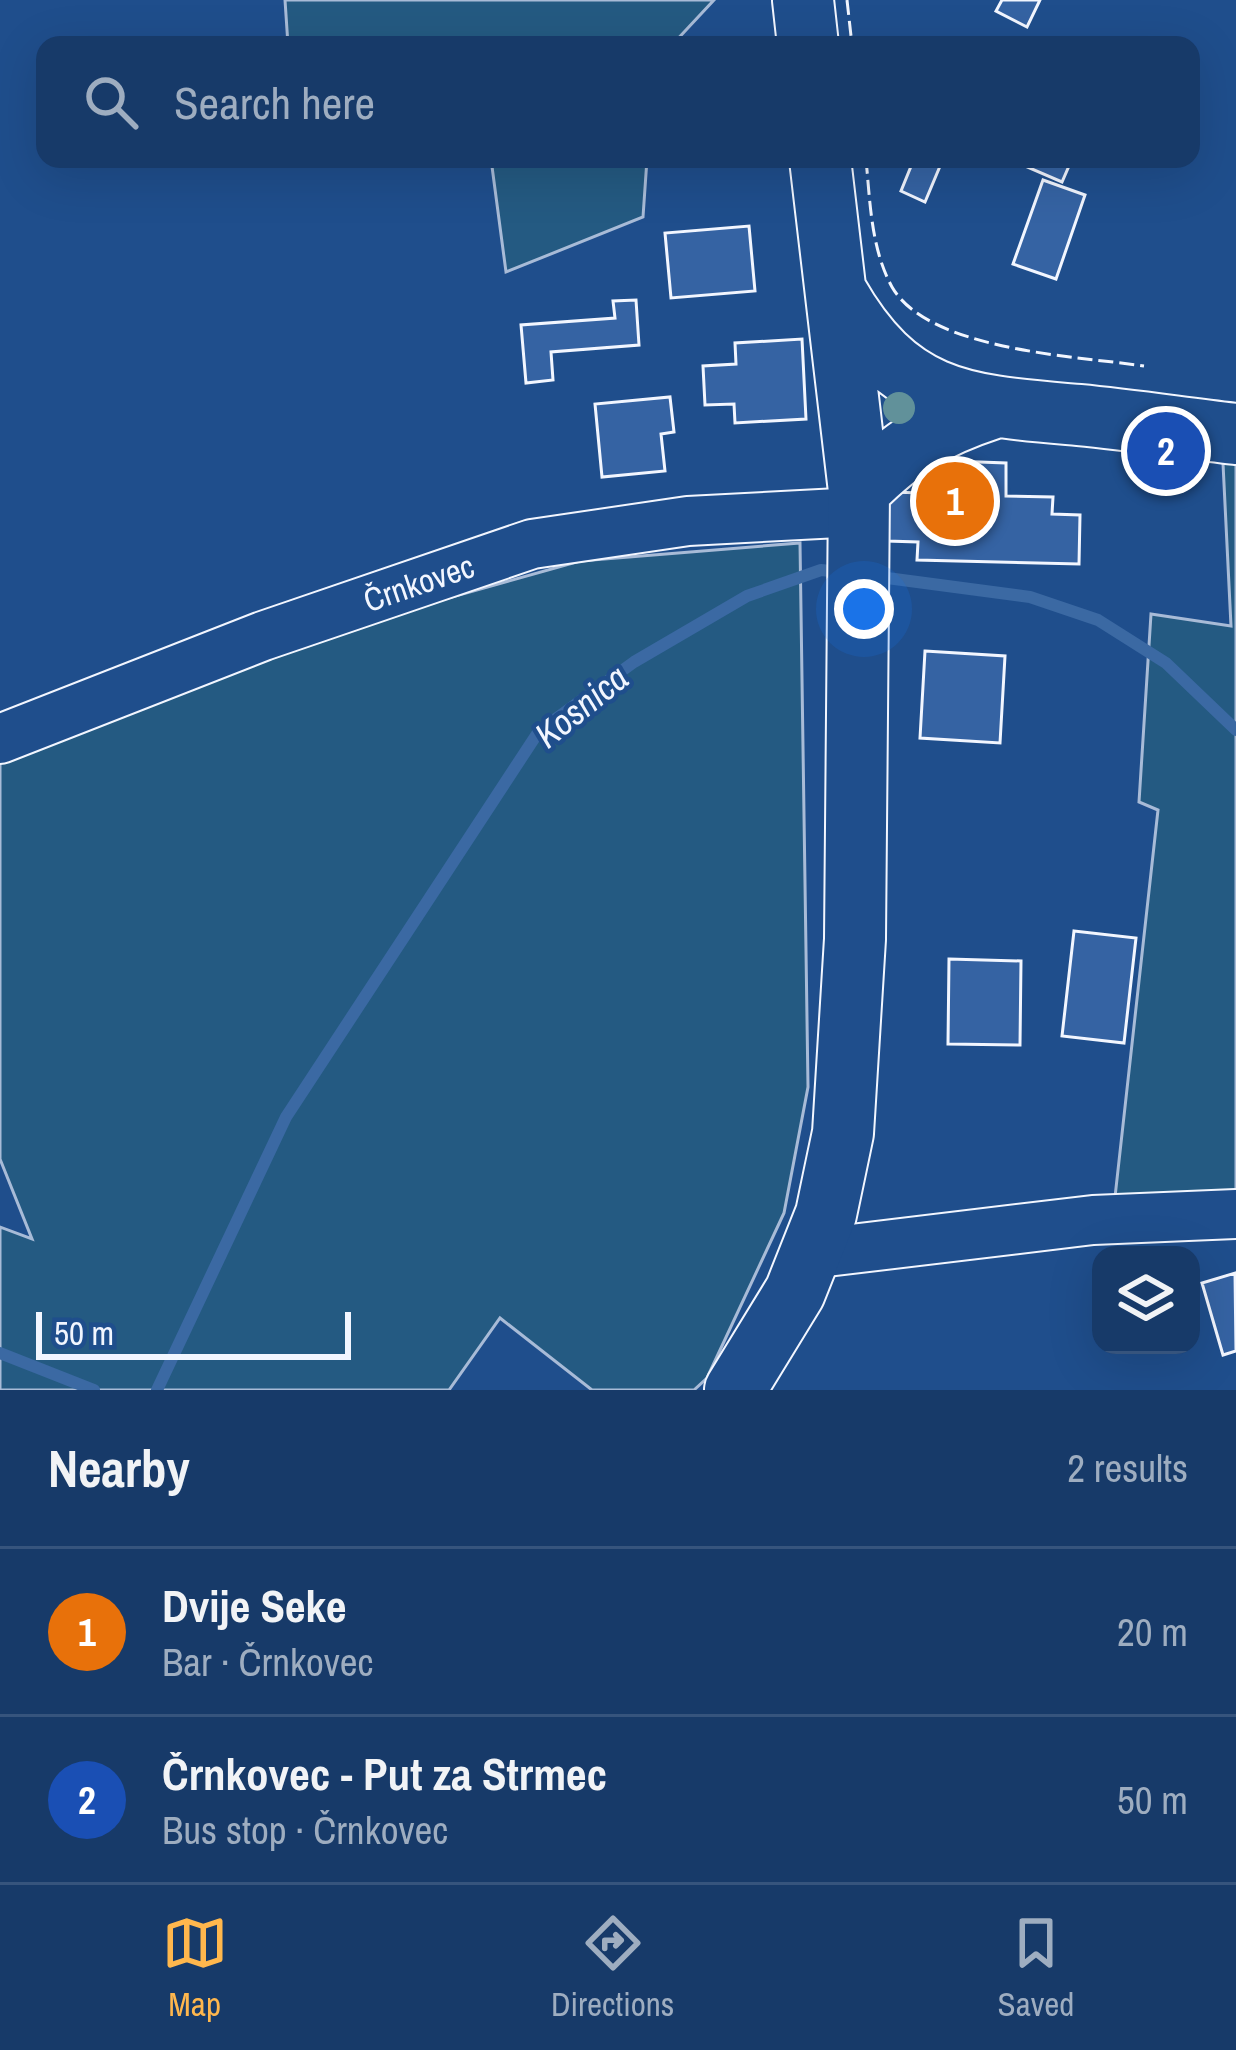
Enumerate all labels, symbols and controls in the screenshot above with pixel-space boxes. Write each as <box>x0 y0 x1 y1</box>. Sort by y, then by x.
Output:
search box <box>36 36 1200 168</box>
icon: search <box>78 69 144 135</box>
text: Search here <box>174 72 375 133</box>
pin: 2 <box>1127 406 1205 496</box>
pin: 1 <box>916 456 994 546</box>
street label: Črnkovec <box>357 543 480 622</box>
your location <box>834 579 894 639</box>
water label: Kosnica <box>524 654 638 758</box>
map controls <box>1092 1246 1200 1354</box>
button: layers <box>1092 1246 1200 1354</box>
scale bar <box>36 1306 351 1359</box>
text: 50 m <box>54 1311 114 1355</box>
text: Nearby <box>48 1434 190 1503</box>
text: 2 results <box>1067 1442 1188 1494</box>
text: Dvije Seke <box>162 1575 347 1636</box>
text: 1 <box>78 1606 96 1658</box>
text: 20 m <box>1117 1606 1188 1658</box>
text: Bar · Črnkovec <box>162 1636 374 1688</box>
text: Črnkovec - Put za Strmec <box>162 1743 607 1804</box>
text: 2 <box>78 1774 96 1826</box>
text: 50 m <box>1117 1774 1188 1826</box>
text: Bus stop · Črnkovec <box>162 1804 448 1856</box>
tab: Map <box>162 1910 228 2026</box>
tab: Directions <box>551 1910 674 2026</box>
tab: Saved <box>998 1910 1074 2026</box>

